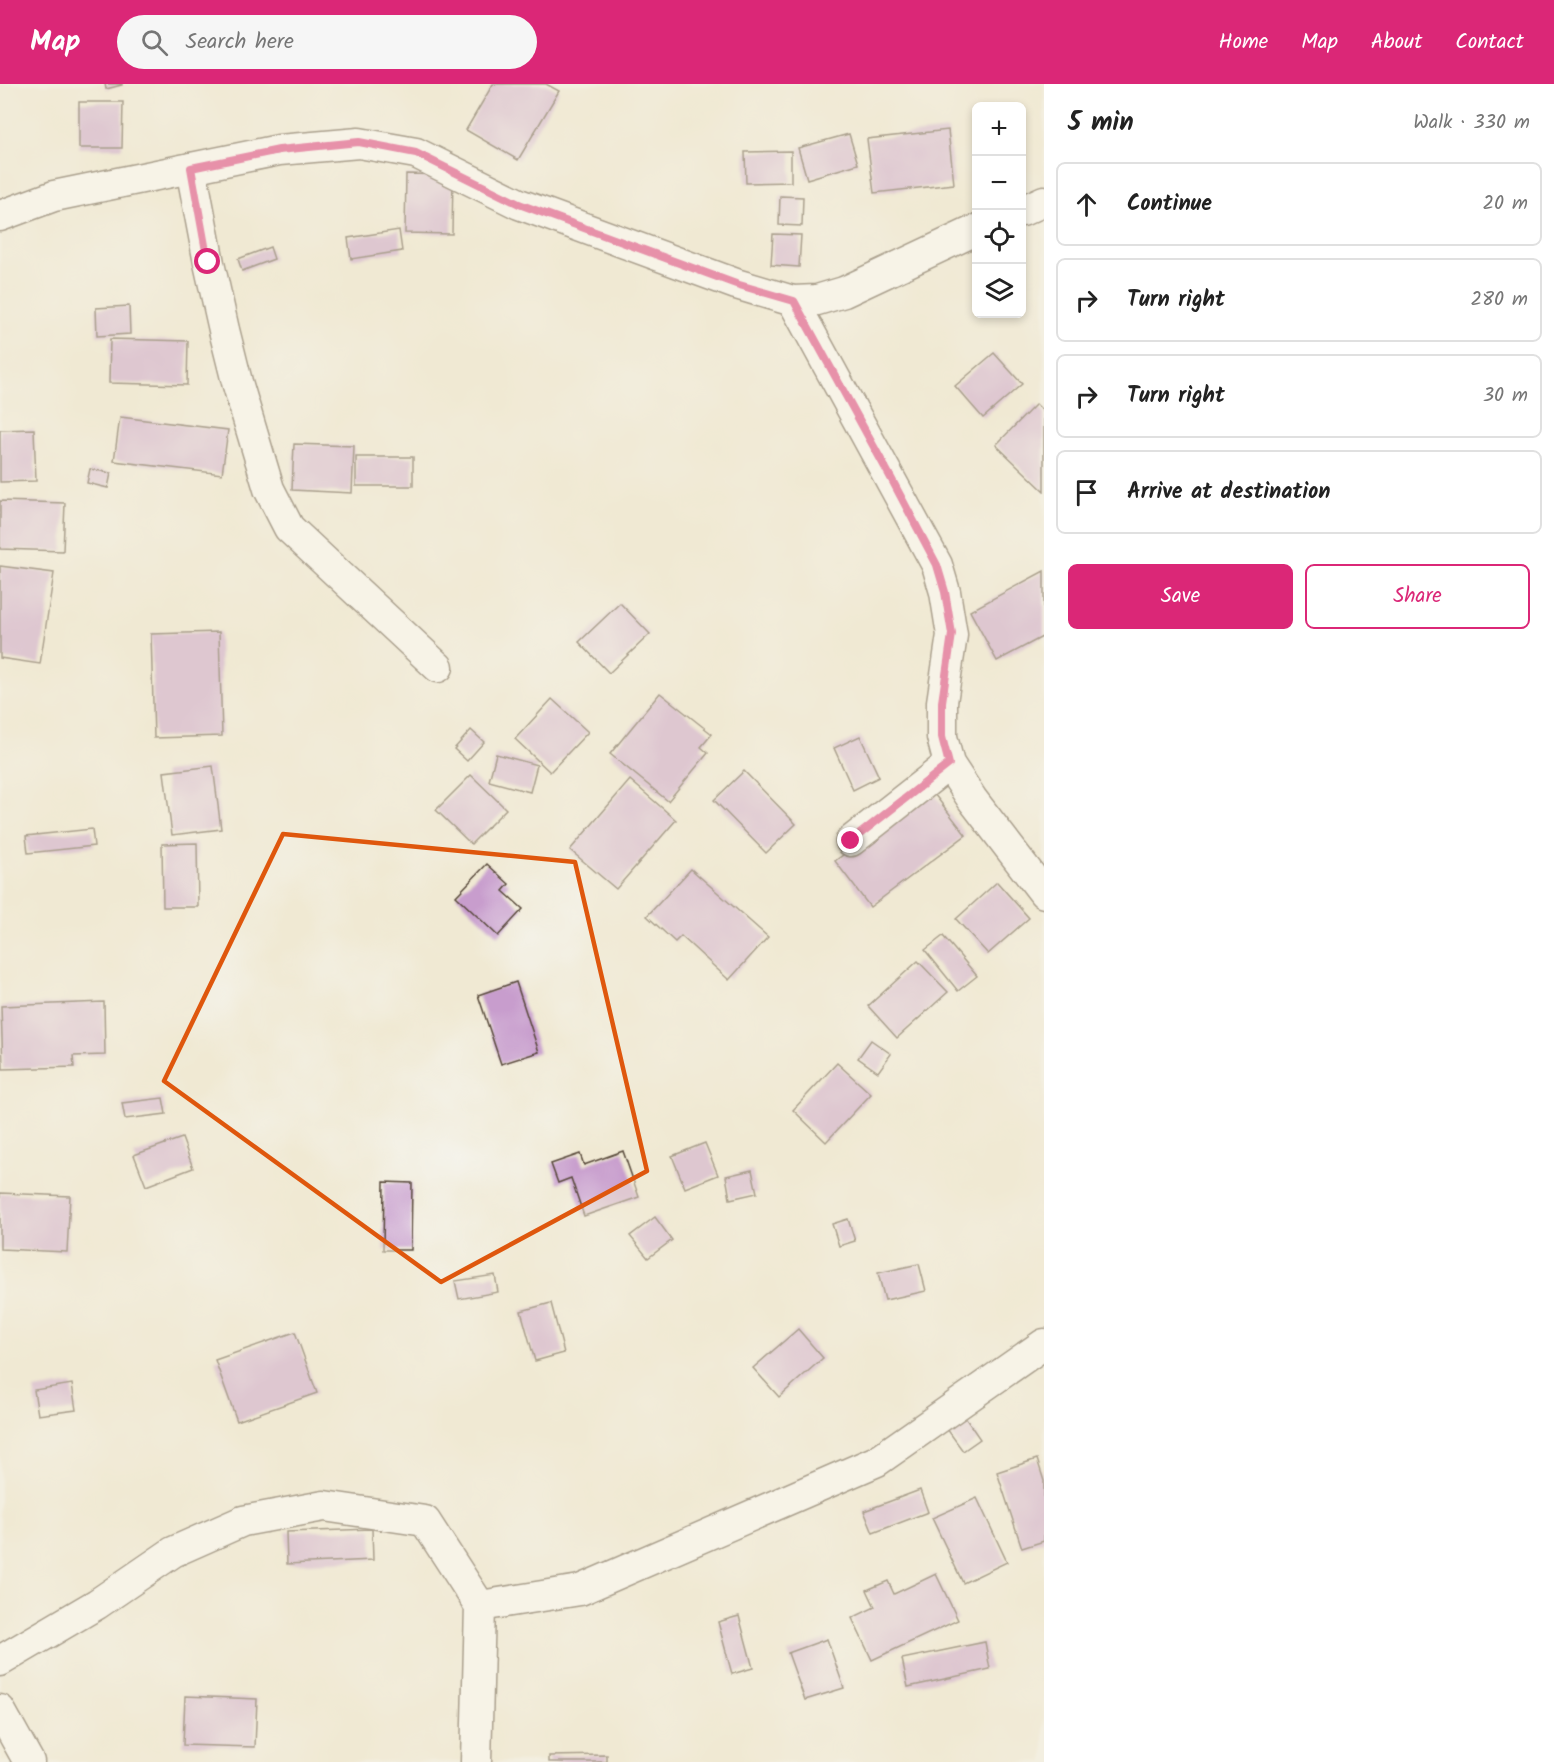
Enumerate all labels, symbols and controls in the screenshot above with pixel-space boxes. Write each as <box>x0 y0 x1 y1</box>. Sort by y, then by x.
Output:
search box <box>117 15 537 69</box>
text: Map <box>30 20 81 65</box>
text: Search here <box>186 25 294 60</box>
icon: search <box>138 26 171 59</box>
text: Home <box>1219 26 1268 59</box>
text: Map <box>1301 26 1338 59</box>
text: About <box>1371 26 1422 59</box>
text: Contact <box>1455 26 1524 59</box>
map controls <box>972 102 1026 318</box>
button: + <box>972 102 1026 156</box>
text: 5 min <box>1068 102 1134 144</box>
text: Walk · 330 m <box>1413 107 1530 139</box>
button: − <box>972 156 1026 210</box>
text: Continue <box>1127 187 1212 222</box>
icon: ahead <box>1070 188 1103 221</box>
text: 20 m <box>1482 188 1528 220</box>
button: locate <box>972 210 1026 264</box>
route start <box>194 248 220 274</box>
button: layers <box>972 264 1026 318</box>
text: Turn right <box>1127 283 1225 318</box>
icon: right <box>1070 284 1103 317</box>
text: 280 m <box>1470 284 1528 316</box>
text: Turn right <box>1127 379 1225 414</box>
icon: right <box>1070 380 1103 413</box>
text: 30 m <box>1483 380 1528 412</box>
text: Arrive at destination <box>1127 475 1330 510</box>
icon: arrive <box>1070 476 1103 509</box>
button: Save <box>1068 564 1293 629</box>
button: Share <box>1305 564 1530 629</box>
route end <box>837 827 863 853</box>

